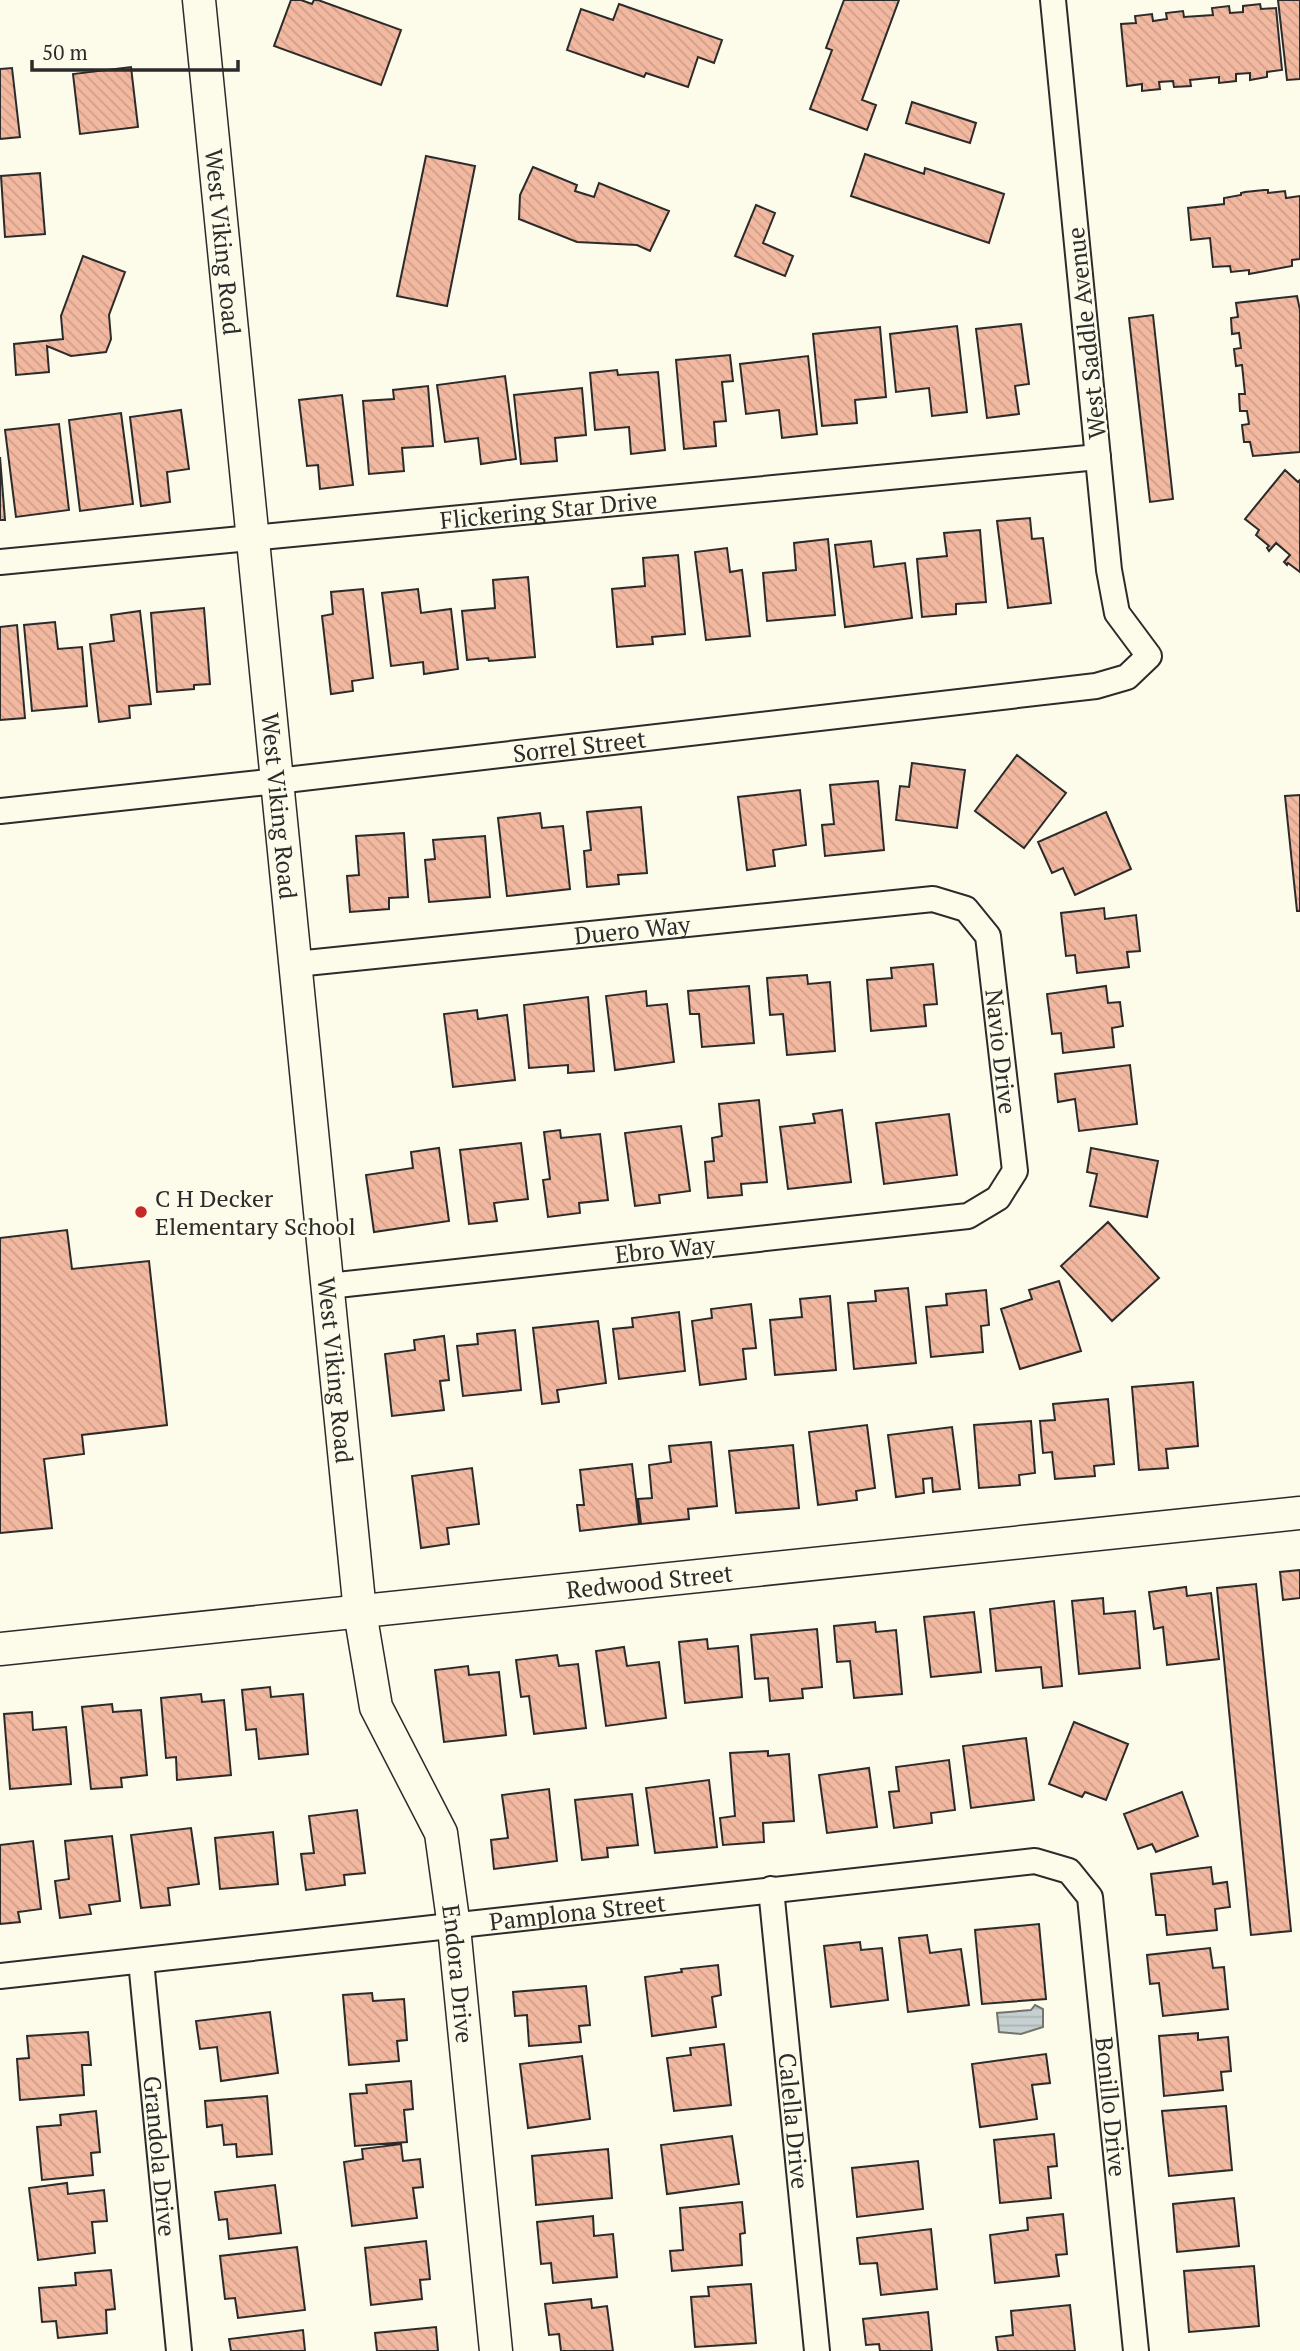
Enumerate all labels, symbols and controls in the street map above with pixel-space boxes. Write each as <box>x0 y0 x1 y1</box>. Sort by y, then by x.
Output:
scale bar <box>32 28 238 72</box>
text: 50 m <box>42 38 88 66</box>
street label: West Viking Road <box>198 147 248 336</box>
street label: West Saddle Avenue <box>1059 225 1113 441</box>
street label: Flickering Star Drive <box>438 483 659 536</box>
street label: West Viking Road <box>254 711 305 901</box>
street label: Sorrel Street <box>511 722 648 770</box>
street label: Duero Way <box>573 908 693 952</box>
street label: Navio Drive <box>978 987 1024 1116</box>
place label: C H Decker Elementary School <box>155 1182 356 1242</box>
marker: C H Decker Elementary School <box>133 1204 149 1220</box>
street label: Ebro Way <box>613 1228 718 1270</box>
street label: West Viking Road <box>311 1276 361 1465</box>
street label: Redwood Street <box>565 1556 734 1606</box>
street label: Pamplona Street <box>487 1886 668 1938</box>
street label: Endora Drive <box>435 1902 481 2045</box>
street label: Bonillo Drive <box>1088 2035 1134 2178</box>
street label: Calella Drive <box>771 2051 817 2190</box>
street label: Grandola Drive <box>136 2074 184 2238</box>

